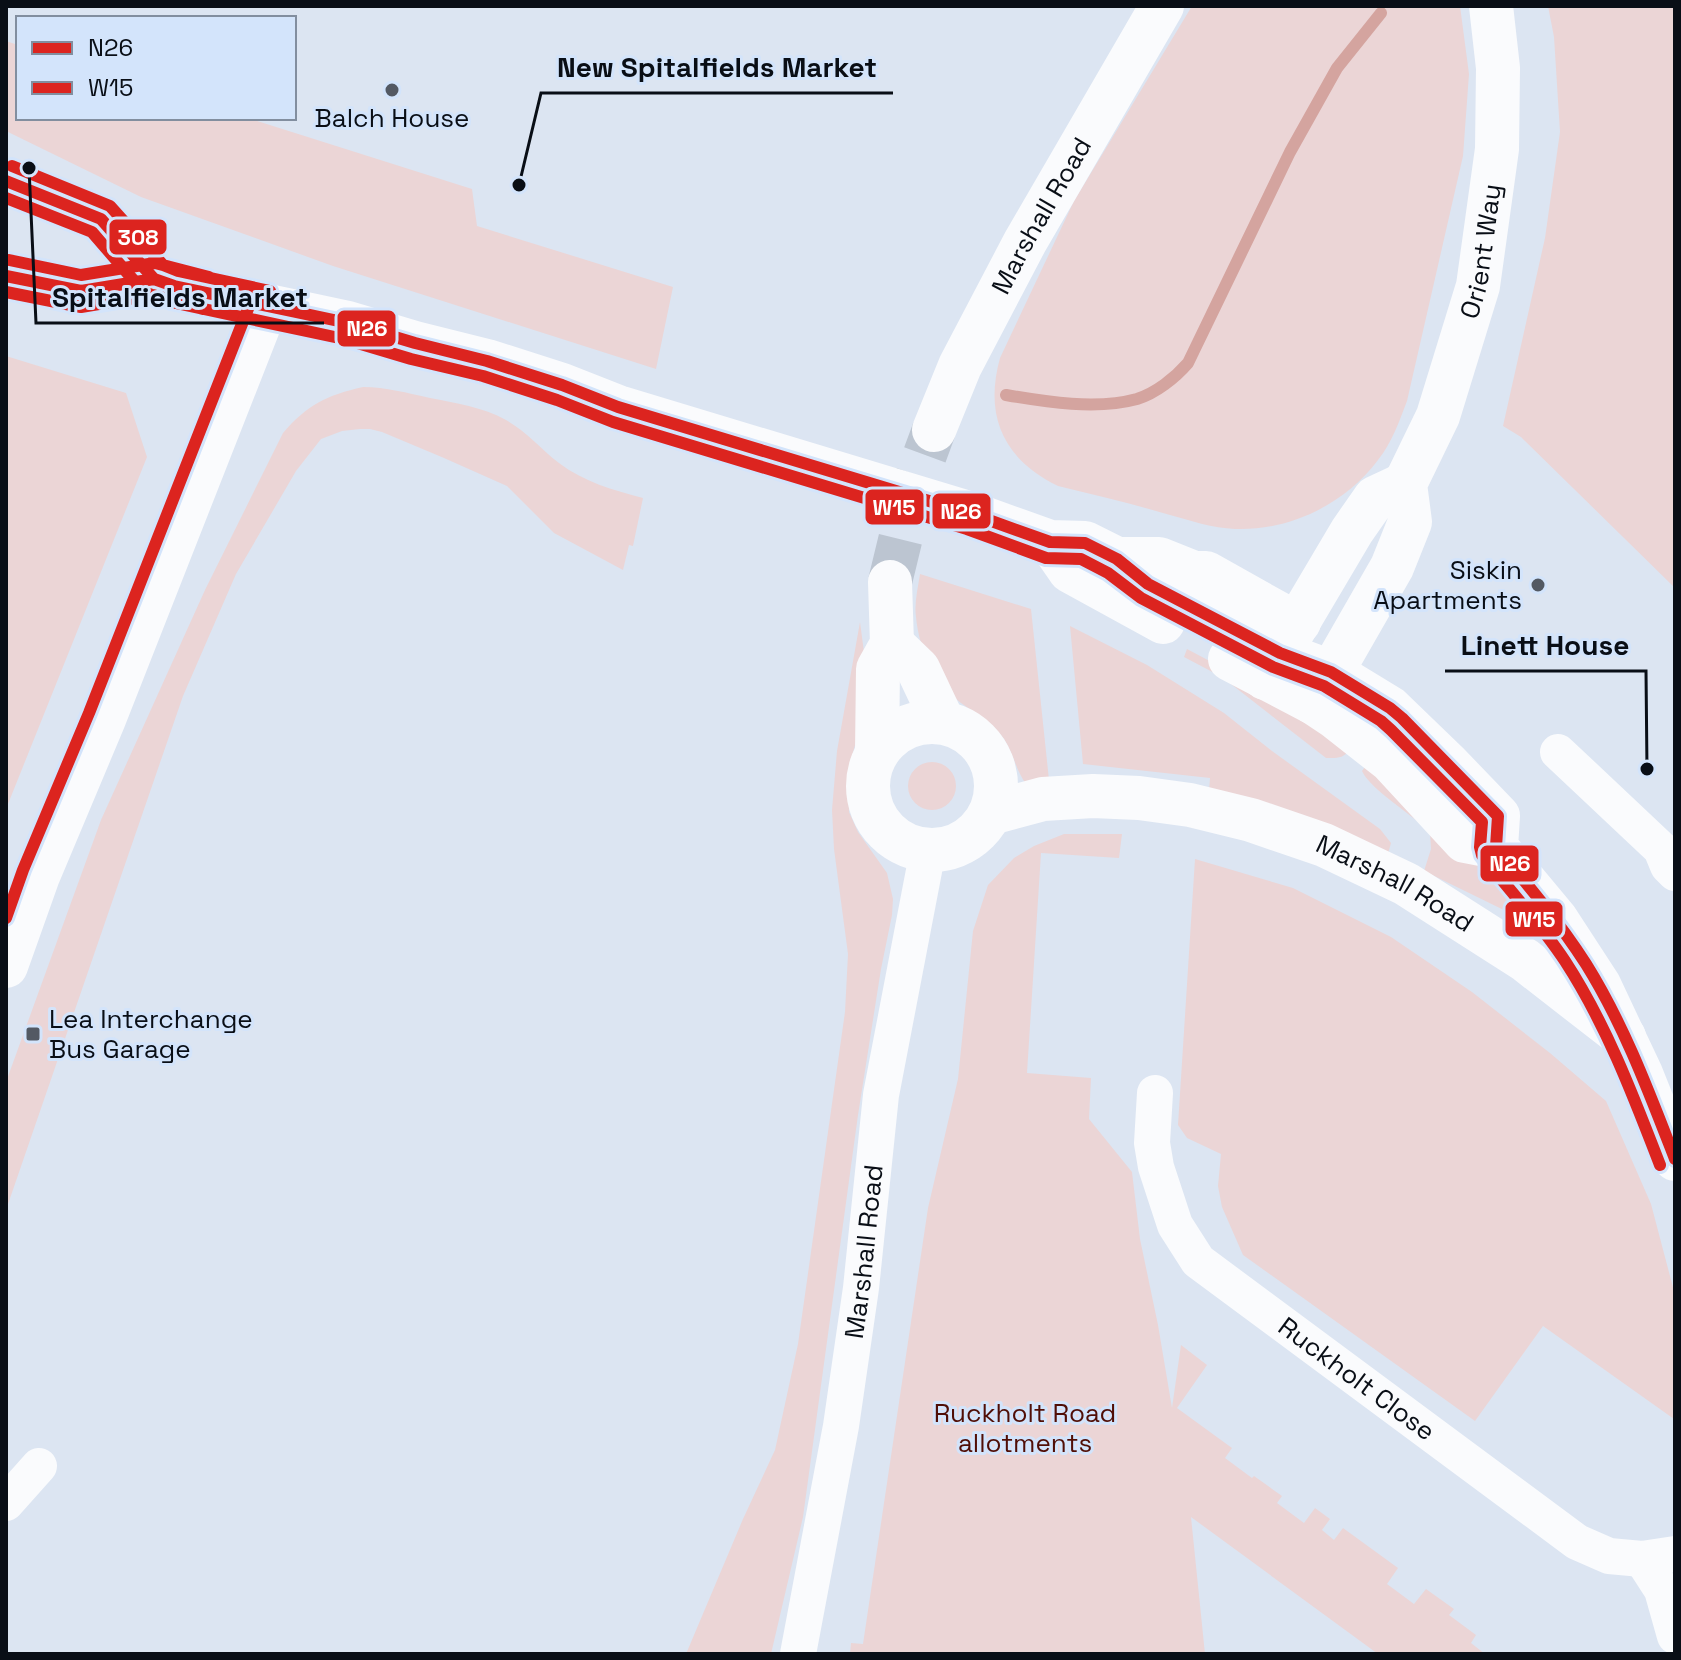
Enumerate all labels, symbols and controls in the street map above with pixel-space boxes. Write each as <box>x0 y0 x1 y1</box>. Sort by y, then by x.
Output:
legend <box>16 16 296 120</box>
text: N26 <box>88 32 133 63</box>
callout: New Spitalfields Market <box>541 41 893 93</box>
text: New Spitalfields Market <box>557 49 877 85</box>
text: W15 <box>88 72 133 103</box>
marker: Balch House <box>383 81 401 99</box>
place label: Balch House <box>315 101 469 135</box>
street label: Marshall Road <box>984 131 1099 300</box>
street label: Orient Way <box>1452 182 1509 323</box>
line badge: 308 <box>108 218 168 256</box>
text: 308 <box>118 223 158 251</box>
callout: Spitalfields Market <box>36 271 324 323</box>
text: Spitalfields Market <box>52 279 308 315</box>
line badge: N26 <box>336 309 397 348</box>
text: N26 <box>346 314 388 342</box>
line badge: W15 <box>864 488 925 526</box>
line badge: N26 <box>931 492 992 530</box>
text: W15 <box>873 493 915 521</box>
text: N26 <box>940 497 982 525</box>
place label: Siskin Apartments <box>1373 553 1522 617</box>
marker: Siskin Apartments <box>1529 576 1547 594</box>
callout: Linett House <box>1445 619 1646 671</box>
text: Linett House <box>1461 627 1629 663</box>
street label: Marshall Road <box>1310 827 1480 940</box>
line badge: N26 <box>1479 844 1540 883</box>
text: N26 <box>1489 849 1531 877</box>
line badge: W15 <box>1504 900 1564 938</box>
text: W15 <box>1513 905 1555 933</box>
place label: Lea Interchange Bus Garage <box>49 1002 253 1066</box>
marker: Lea Interchange Bus Garage <box>24 1025 42 1043</box>
street label: Marshall Road <box>837 1163 891 1341</box>
street label: Ruckholt Close <box>1272 1309 1442 1448</box>
park label: Ruckholt Road allotments <box>934 1396 1116 1460</box>

